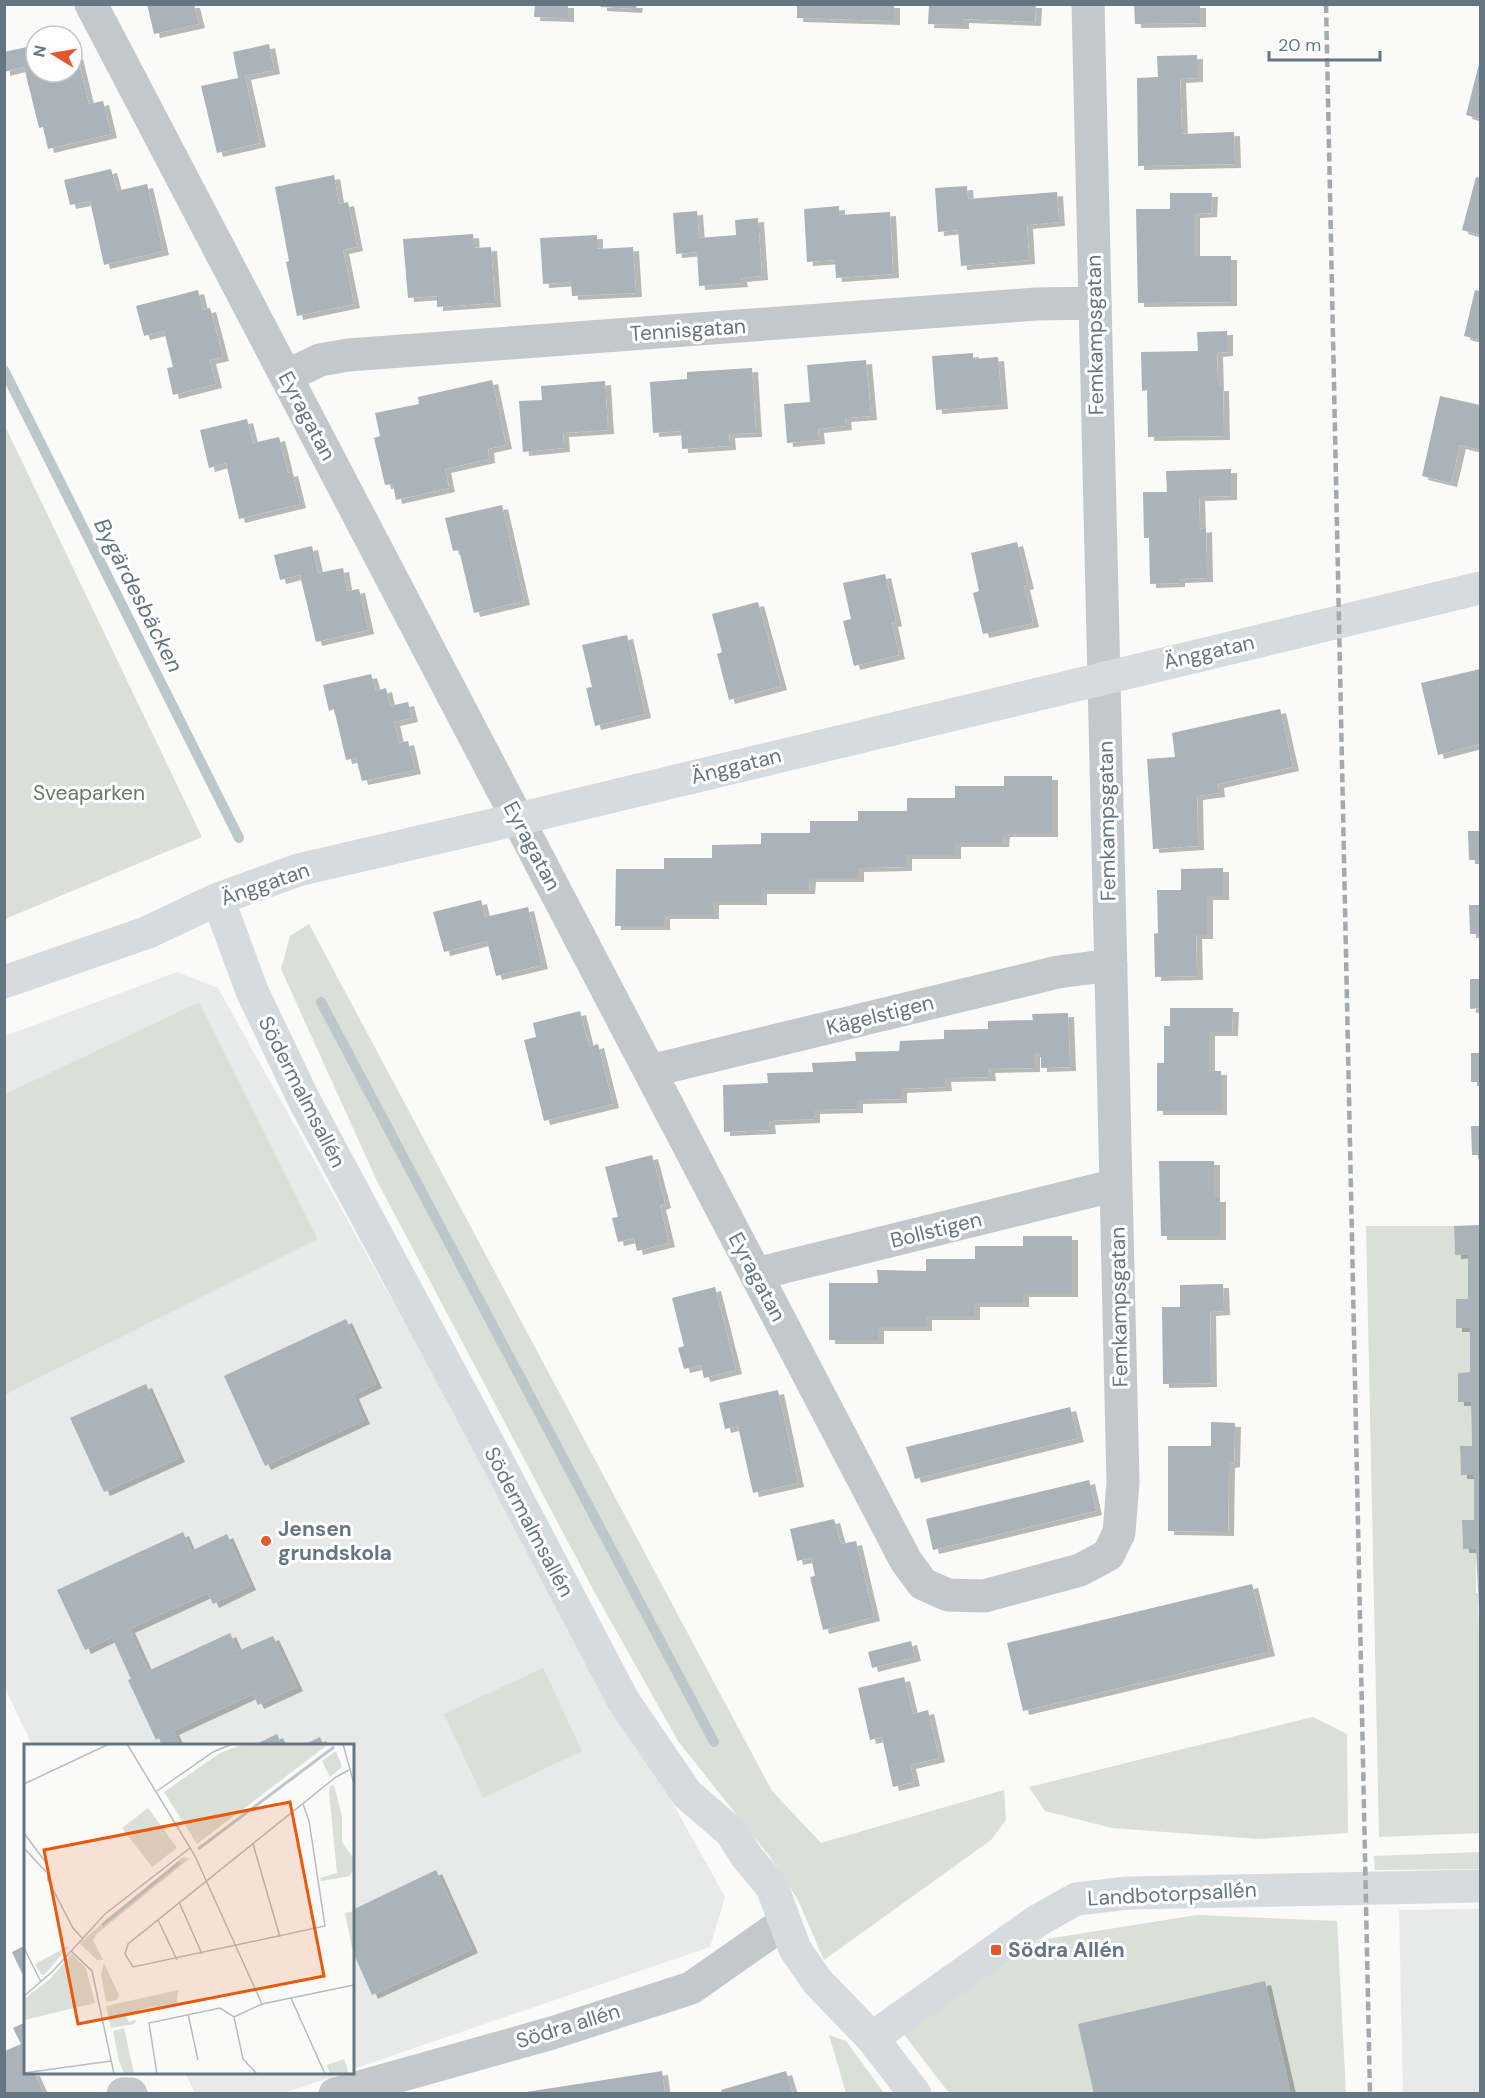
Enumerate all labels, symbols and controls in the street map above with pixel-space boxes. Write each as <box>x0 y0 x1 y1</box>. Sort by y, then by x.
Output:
north arrow <box>24 24 84 84</box>
scale bar <box>1269 24 1380 62</box>
text: 20 m <box>1278 33 1321 57</box>
text: N <box>28 44 51 59</box>
street label: Femkampsgatan <box>1080 255 1110 415</box>
street label: Tennisgatan <box>629 312 747 348</box>
street label: Eyragatan <box>272 366 342 466</box>
water label: Bygärdesbäcken <box>87 513 190 677</box>
street label: Änggatan <box>1161 628 1257 676</box>
street label: Änggatan <box>688 741 784 791</box>
street label: Femkampsgatan <box>1092 741 1122 901</box>
park label: Sveaparken <box>33 779 145 807</box>
street label: Eyragatan <box>497 796 567 896</box>
street label: Änggatan <box>217 856 313 912</box>
street label: Kägelstigen <box>823 988 937 1042</box>
street label: Södermalmsallén <box>252 1012 352 1172</box>
street label: Bollstigen <box>887 1205 985 1255</box>
street label: Eyragatan <box>722 1227 792 1327</box>
street label: Femkampsgatan <box>1104 1227 1134 1387</box>
street label: Södermalmsallén <box>478 1442 580 1602</box>
place label: Jensen grundskola <box>278 1515 392 1567</box>
marker: Jensen grundskola <box>259 1534 273 1548</box>
inset map <box>24 1744 354 2074</box>
street label: Landbotorpsallén <box>1087 1876 1257 1912</box>
place label: Södra Allén <box>1008 1936 1125 1964</box>
marker: Södra Allén <box>989 1943 1003 1957</box>
street label: Södra allén <box>513 1997 623 2055</box>

